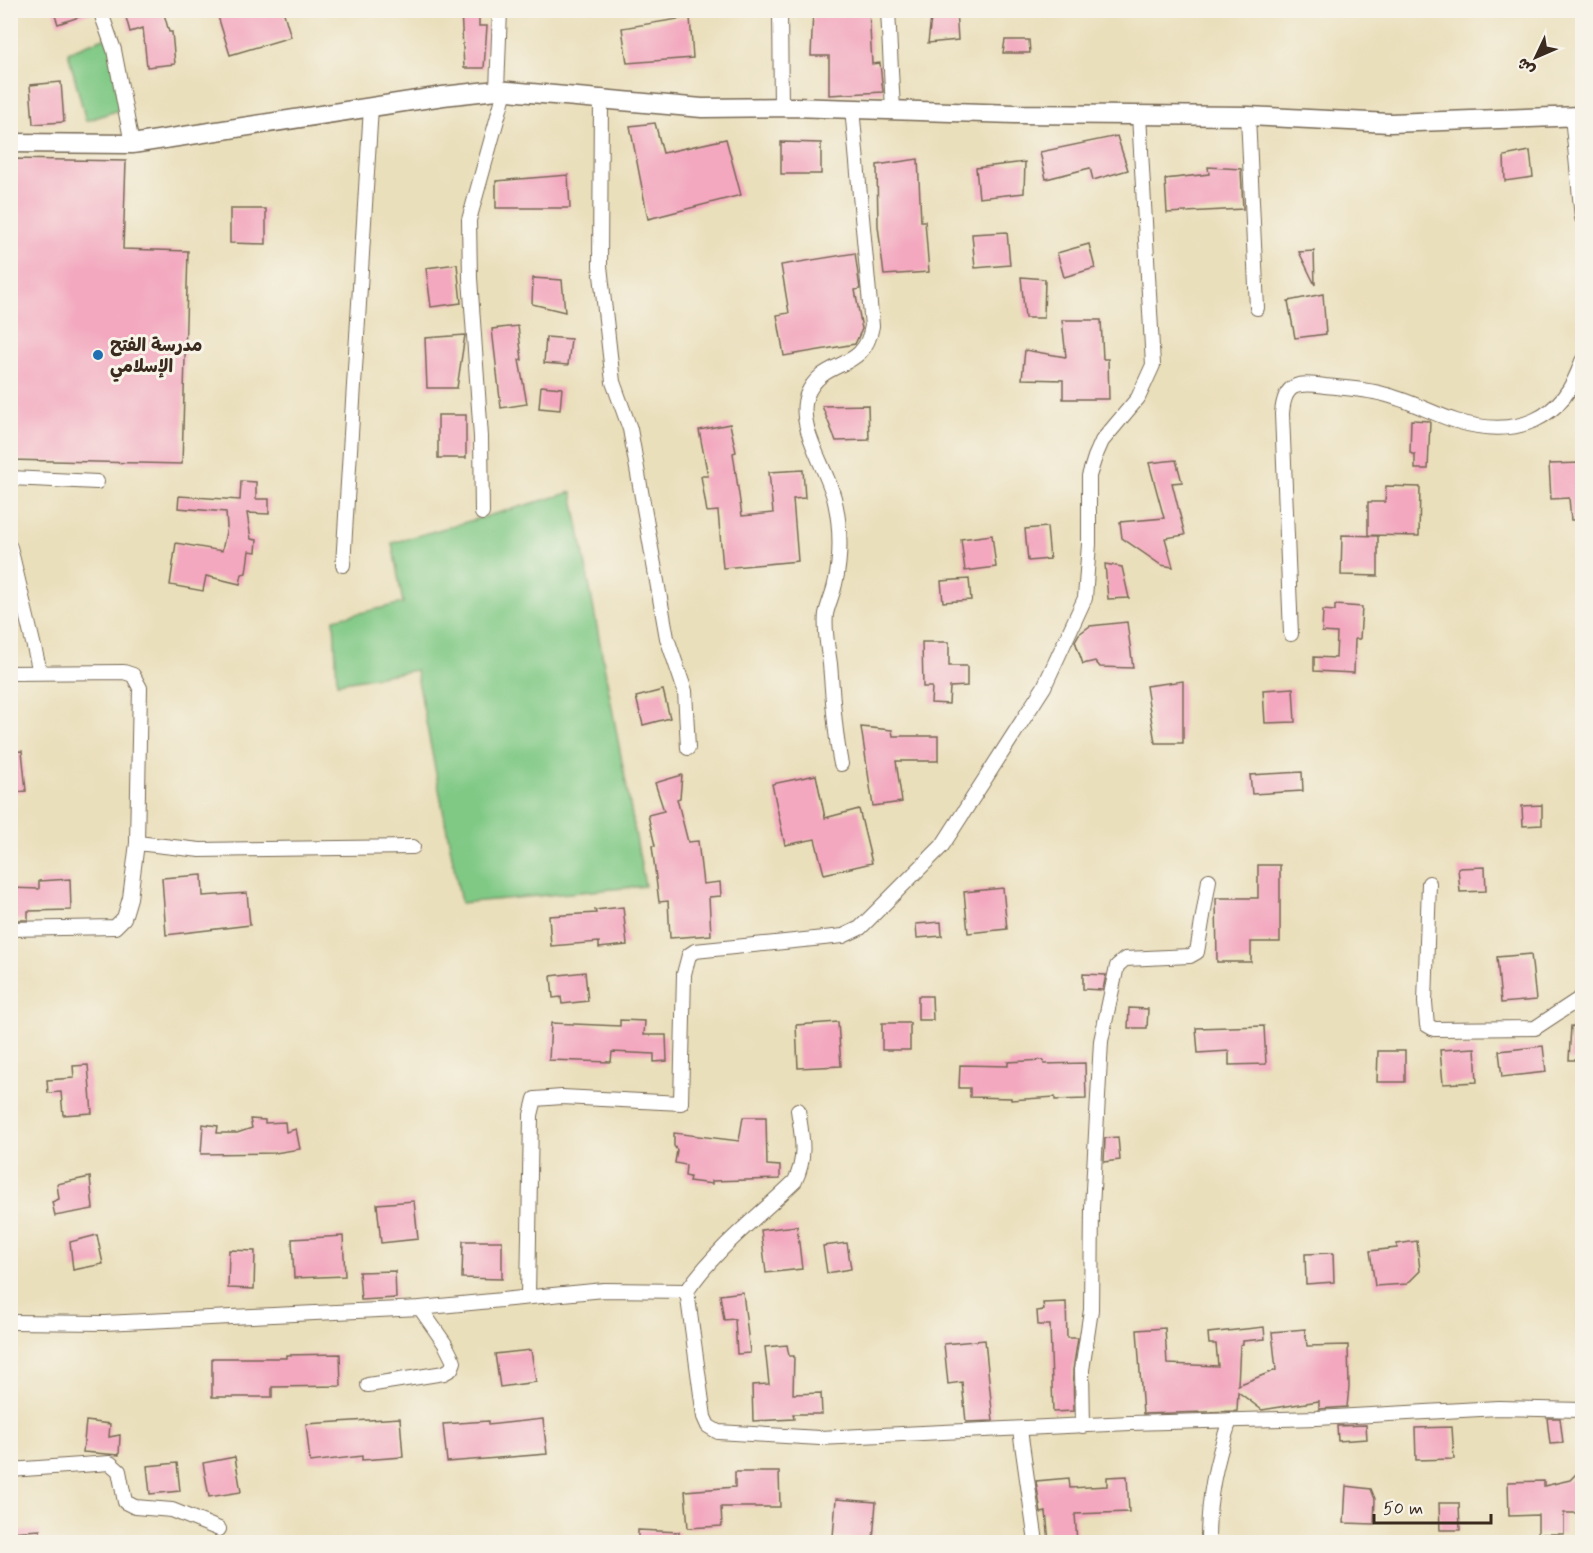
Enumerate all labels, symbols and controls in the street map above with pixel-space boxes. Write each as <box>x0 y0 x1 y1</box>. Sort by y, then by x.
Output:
north arrow <box>1506 27 1566 87</box>
text: ش <box>1513 53 1540 80</box>
place label: مدرسة الفتح الإسلامي <box>110 334 202 382</box>
marker: مدرسة الفتح الإسلامي <box>91 348 105 362</box>
scale bar <box>1374 1487 1491 1525</box>
text: 50 m <box>1383 1497 1423 1521</box>

